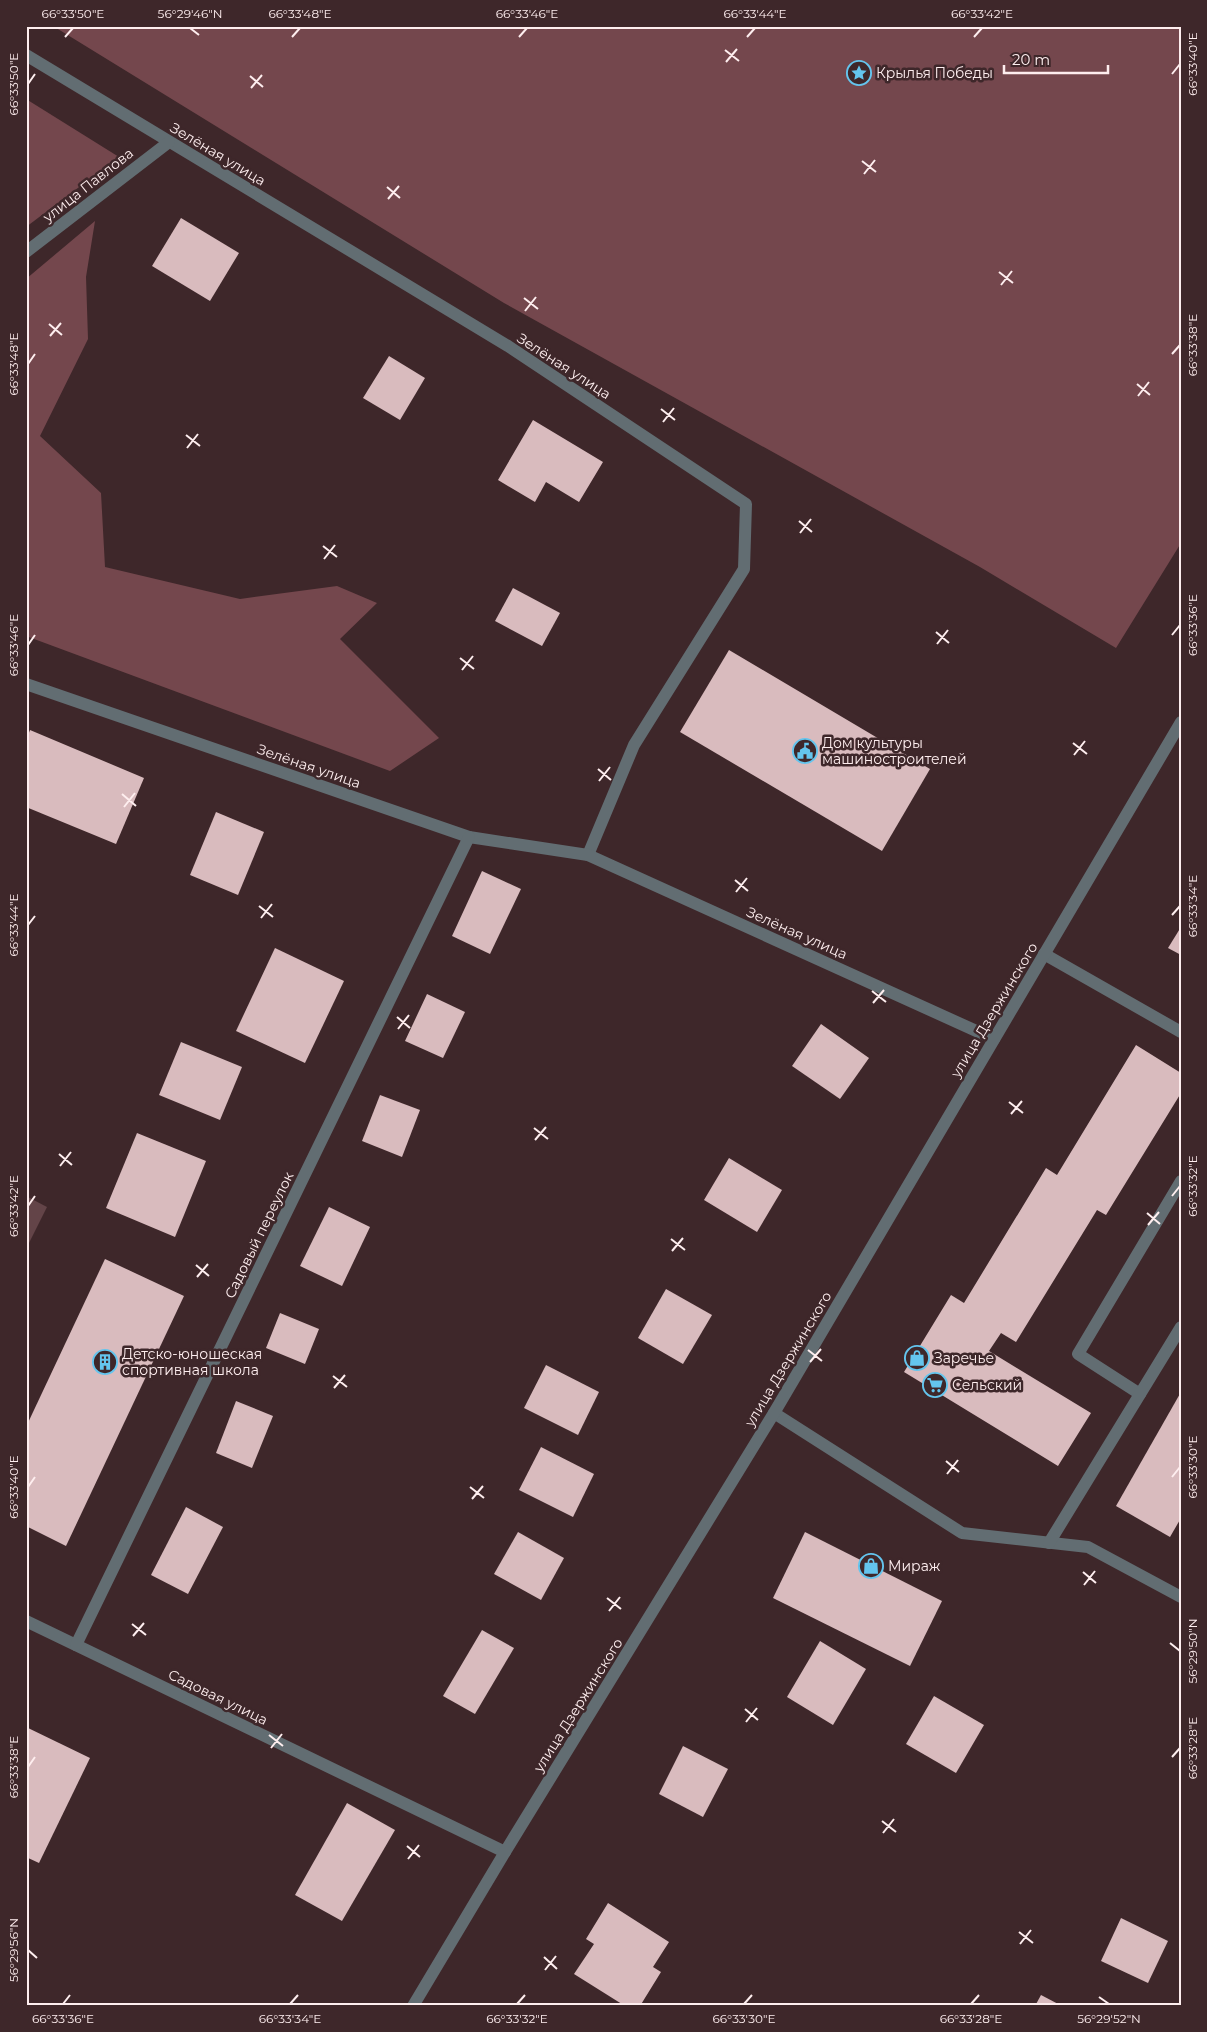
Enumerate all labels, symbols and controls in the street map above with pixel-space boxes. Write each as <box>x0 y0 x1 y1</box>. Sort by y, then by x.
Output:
text: 66°33'50"E <box>42 6 104 21</box>
text: 56°29'46"N <box>158 6 222 21</box>
text: 66°33'48"E <box>268 6 332 21</box>
text: 66°33'46"E <box>496 6 558 21</box>
text: 66°33'44"E <box>724 6 786 21</box>
text: 66°33'42"E <box>951 6 1013 21</box>
text: 66°33'40"E <box>1185 32 1200 96</box>
scale bar <box>1004 42 1108 74</box>
text: 20 m <box>1012 50 1050 69</box>
text: 66°33'50"E <box>6 53 21 115</box>
place icon: Крылья Победы <box>846 60 872 86</box>
place label: Крылья Победы <box>876 64 993 82</box>
street label: Зелёная улица <box>167 118 269 190</box>
street label: улица Павлова <box>38 144 137 227</box>
text: 66°33'38"E <box>1185 314 1200 376</box>
street label: Зелёная улица <box>514 329 614 403</box>
text: 66°33'48"E <box>6 332 21 396</box>
text: 66°33'36"E <box>1185 594 1200 656</box>
text: 66°33'46"E <box>6 614 21 676</box>
place label: Дом культуры машиностроителей <box>822 734 967 768</box>
public building icon: Дом культуры машиностроителей <box>792 738 818 764</box>
street label: Зелёная улица <box>255 740 363 792</box>
text: 66°33'34"E <box>1185 875 1200 937</box>
text: 66°33'44"E <box>6 894 21 956</box>
street label: Зелёная улица <box>744 903 850 963</box>
street label: улица Дзержинского <box>946 939 1042 1082</box>
text: 66°33'32"E <box>1185 1155 1200 1217</box>
street label: Садовый переулок <box>221 1169 297 1301</box>
text: 66°33'42"E <box>6 1175 21 1237</box>
street label: улица Дзержинского <box>740 1288 836 1431</box>
place label: Детско-юношеская спортивная школа <box>122 1345 262 1379</box>
shop icon: Заречье <box>904 1345 930 1371</box>
building icon: Детско-юношеская спортивная школа <box>92 1349 118 1375</box>
place label: Заречье <box>934 1349 994 1367</box>
supermarket icon: Сельский <box>922 1372 948 1398</box>
place label: Сельский <box>952 1376 1022 1394</box>
text: 66°33'30"E <box>1185 1436 1200 1498</box>
text: 66°33'40"E <box>6 1455 21 1519</box>
shop icon: Мираж <box>858 1553 884 1579</box>
place label: Мираж <box>888 1557 941 1575</box>
text: 56°29'50"N <box>1185 1618 1200 1684</box>
street label: улица Дзержинского <box>529 1635 627 1776</box>
street label: Садовая улица <box>165 1665 271 1729</box>
text: 66°33'28"E <box>1185 1717 1200 1779</box>
text: 66°33'38"E <box>6 1736 21 1798</box>
text: 56°29'56"N <box>6 1918 21 1982</box>
text: 66°33'36"E <box>32 2011 94 2026</box>
text: 66°33'34"E <box>259 2011 321 2026</box>
text: 66°33'32"E <box>486 2011 548 2026</box>
text: 66°33'30"E <box>713 2011 775 2026</box>
text: 66°33'28"E <box>940 2011 1002 2026</box>
text: 56°29'52"N <box>1077 2011 1141 2026</box>

